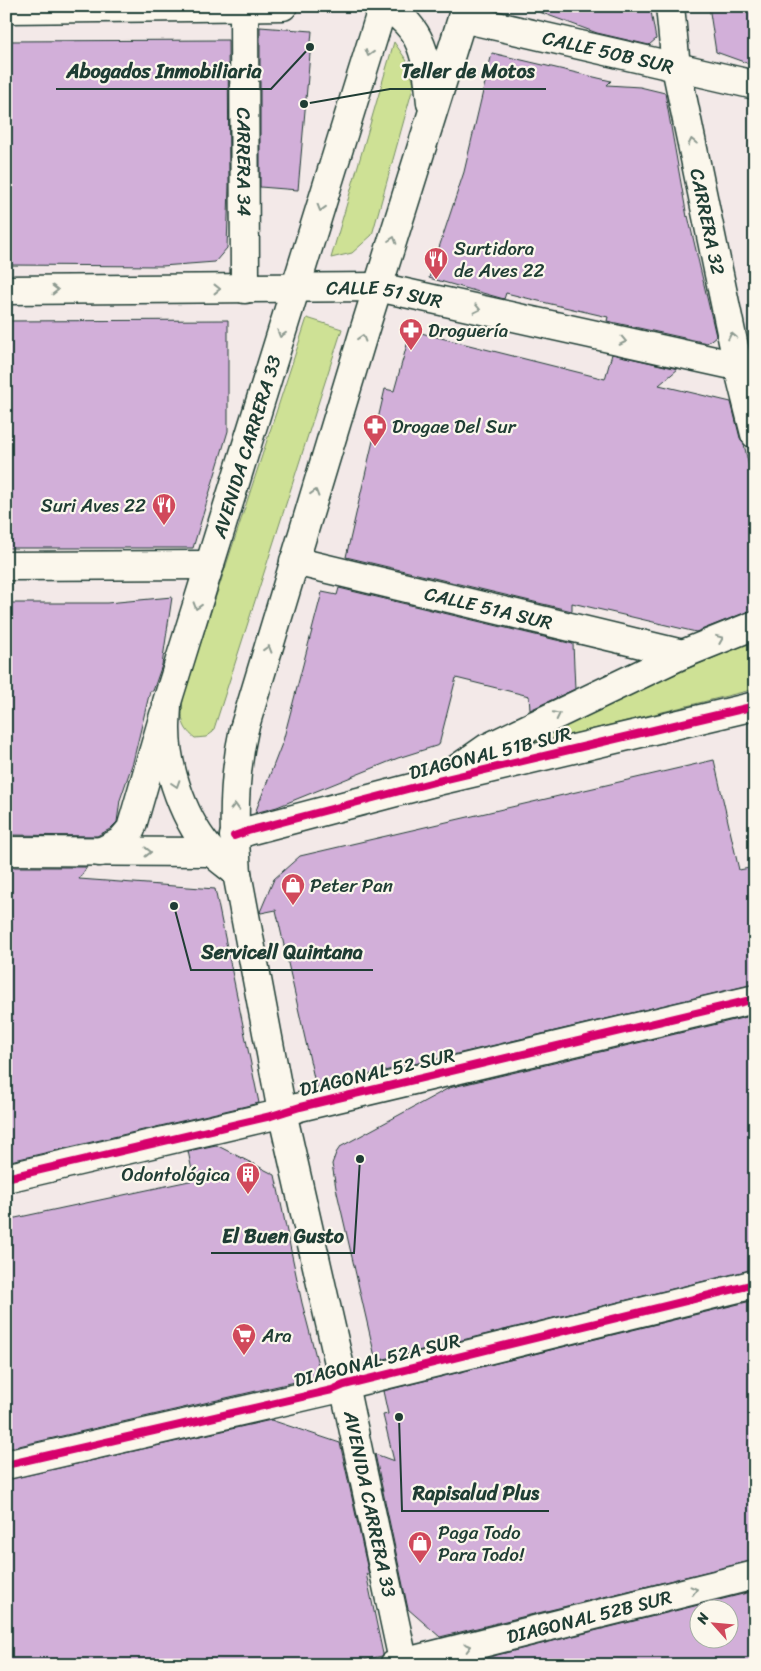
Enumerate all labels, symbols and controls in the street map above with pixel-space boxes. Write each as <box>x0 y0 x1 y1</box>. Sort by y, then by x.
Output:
street label: CALLE 50B SUR <box>539 20 677 82</box>
one-way arrow <box>364 48 374 56</box>
callout: Abogados Inmobiliaria <box>56 54 271 89</box>
text: Abogados Inmobiliaria <box>66 54 262 89</box>
callout: Teller de Motos <box>390 54 546 89</box>
text: Teller de Motos <box>401 54 536 89</box>
street label: CARRERA 34 <box>228 107 261 217</box>
one-way arrow <box>687 138 698 147</box>
street label: CARRERA 32 <box>681 165 735 278</box>
one-way arrow <box>316 203 326 212</box>
place label: Surtidora de Aves 22 <box>454 232 544 287</box>
one-way arrow <box>387 237 397 245</box>
restaurant icon: Surtidora de Aves 22 <box>423 246 449 280</box>
street label: CALLE 51 SUR <box>326 270 446 317</box>
one-way arrow <box>214 284 222 294</box>
one-way arrow <box>52 285 59 295</box>
one-way arrow <box>472 303 481 314</box>
place label: Droguería <box>428 314 509 347</box>
pharmacy icon: Droguería <box>398 317 424 351</box>
one-way arrow <box>277 329 287 338</box>
one-way arrow <box>727 331 738 340</box>
one-way arrow <box>357 334 367 342</box>
one-way arrow <box>618 335 627 346</box>
street label: AVENIDA CARRERA 33 <box>202 350 290 543</box>
place label: Drogae Del Sur <box>392 410 517 443</box>
pharmacy icon: Drogae Del Sur <box>362 413 388 447</box>
place label: Suri Aves 22 <box>41 489 146 522</box>
one-way arrow <box>310 490 320 498</box>
restaurant icon: Suri Aves 22 <box>151 492 177 526</box>
street label: CALLE 51A SUR <box>421 576 556 639</box>
one-way arrow <box>193 602 203 610</box>
one-way arrow <box>715 635 724 645</box>
one-way arrow <box>262 645 272 653</box>
one-way arrow <box>552 711 561 721</box>
street label: DIAGONAL 51B SUR <box>405 717 575 789</box>
one-way arrow <box>170 780 180 788</box>
one-way arrow <box>229 803 240 811</box>
one-way arrow <box>145 847 153 857</box>
place label: Peter Pan <box>310 869 393 902</box>
shop icon: Peter Pan <box>280 872 306 906</box>
callout: Servicell Quintana <box>191 935 373 970</box>
text: Servicell Quintana <box>200 935 363 970</box>
street label: DIAGONAL 52 SUR <box>296 1038 458 1106</box>
place label: Odontológica <box>122 1158 230 1191</box>
building icon: Odontológica <box>235 1161 261 1195</box>
callout: El Buen Gusto <box>211 1218 354 1253</box>
text: El Buen Gusto <box>222 1219 345 1254</box>
place label: Ara <box>261 1319 292 1352</box>
supermarket icon: Ara <box>231 1322 257 1356</box>
street label: DIAGONAL 52A SUR <box>290 1323 464 1397</box>
street label: AVENIDA CARRERA 33 <box>334 1407 406 1601</box>
callout: Rapisalud Plus <box>402 1476 549 1511</box>
text: Rapisalud Plus <box>412 1476 540 1511</box>
place label: Paga Todo Para Todo! <box>438 1516 525 1571</box>
shop icon: Paga Todo Para Todo! <box>407 1530 433 1564</box>
street label: DIAGONAL 52B SUR <box>503 1580 675 1653</box>
one-way arrow <box>689 1585 698 1596</box>
north arrow <box>688 1598 738 1648</box>
text: N <box>689 1608 716 1629</box>
one-way arrow <box>464 1642 473 1653</box>

